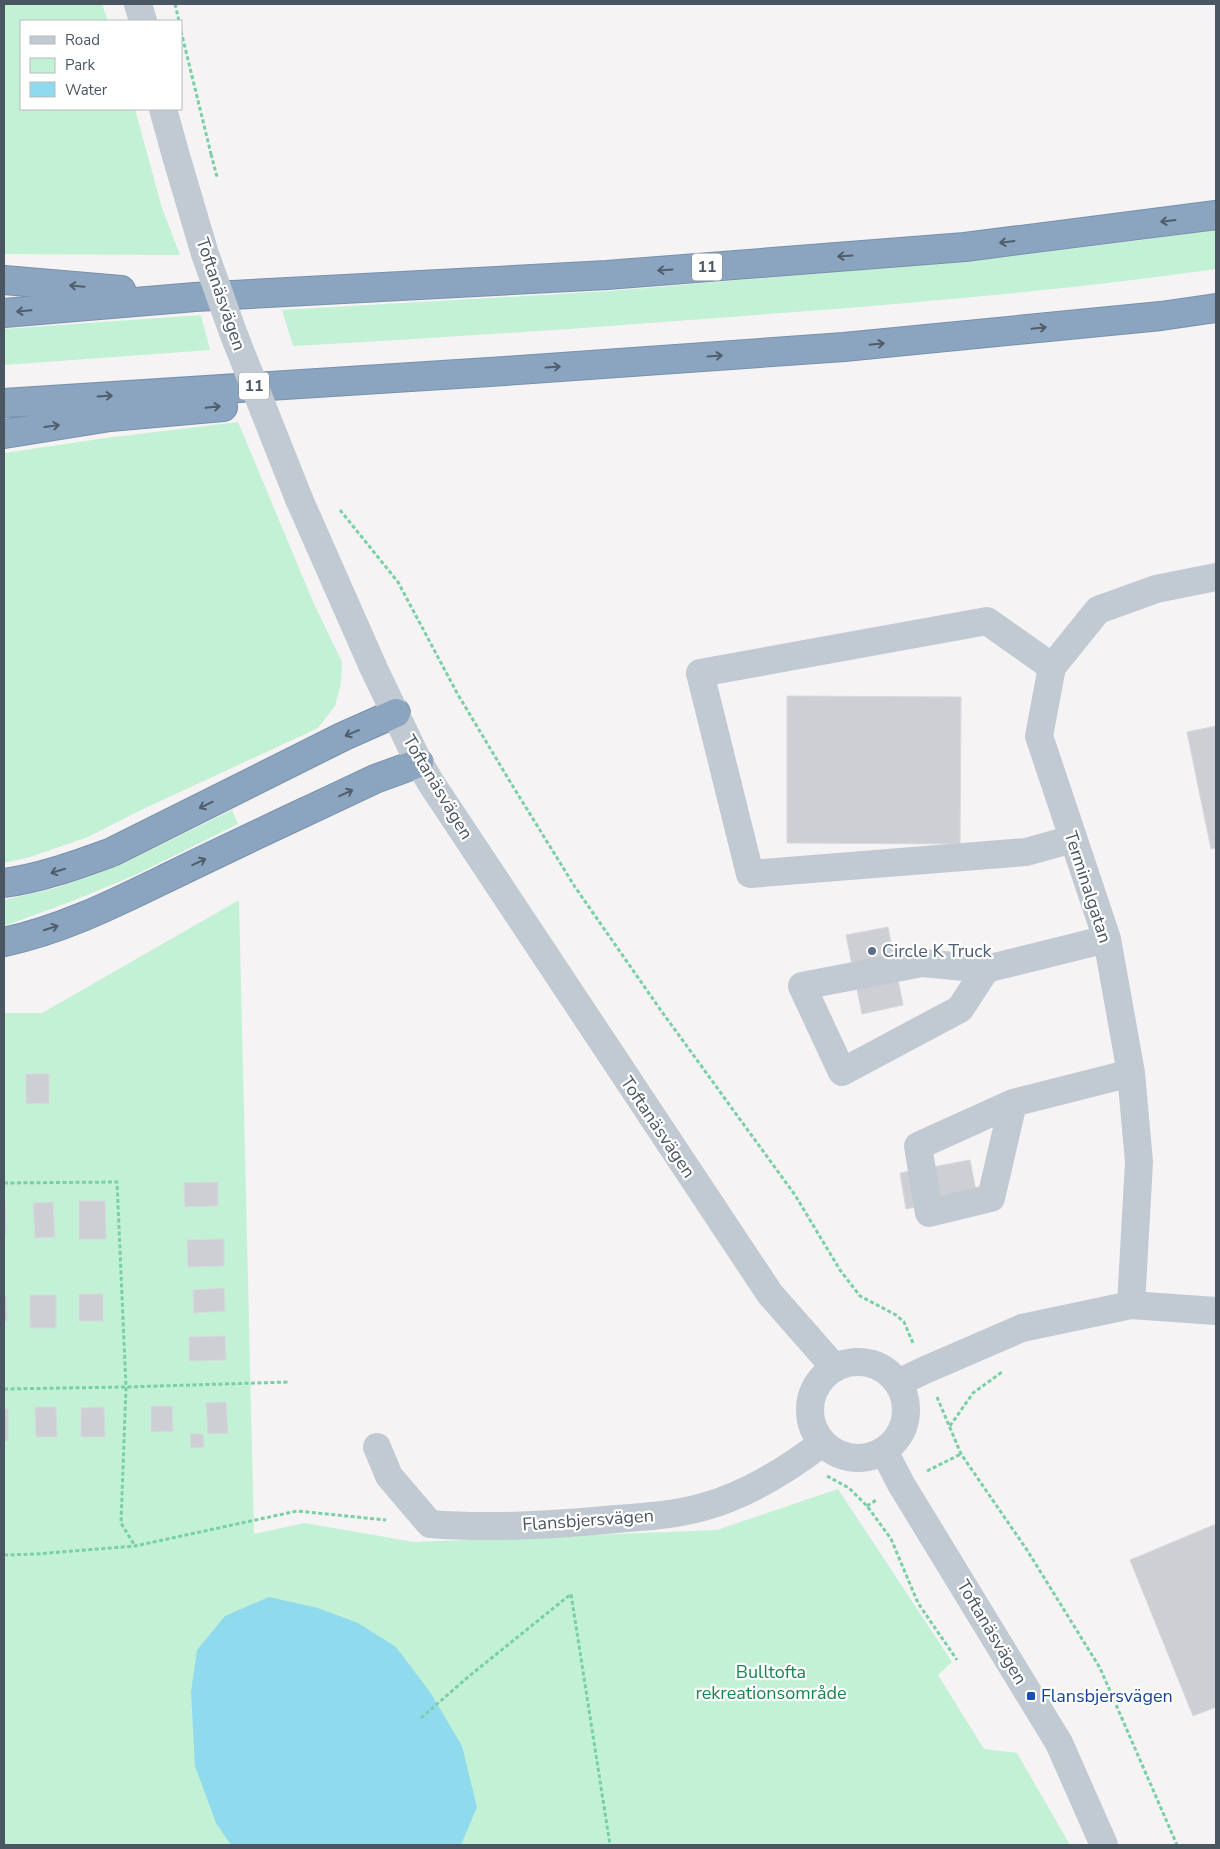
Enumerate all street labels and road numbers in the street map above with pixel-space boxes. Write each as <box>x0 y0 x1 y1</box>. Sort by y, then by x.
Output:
street label: Toftanäsvägen <box>190 234 252 354</box>
road number: 11 <box>692 253 722 280</box>
road number: 11 <box>239 372 269 400</box>
street label: Toftanäsvägen <box>397 730 479 844</box>
street label: Terminalgatan <box>1059 828 1117 946</box>
street label: Toftanäsvägen <box>615 1071 701 1183</box>
street label: Flansbjersvägen <box>521 1503 655 1537</box>
street label: Toftanäsvägen <box>951 1575 1033 1689</box>

